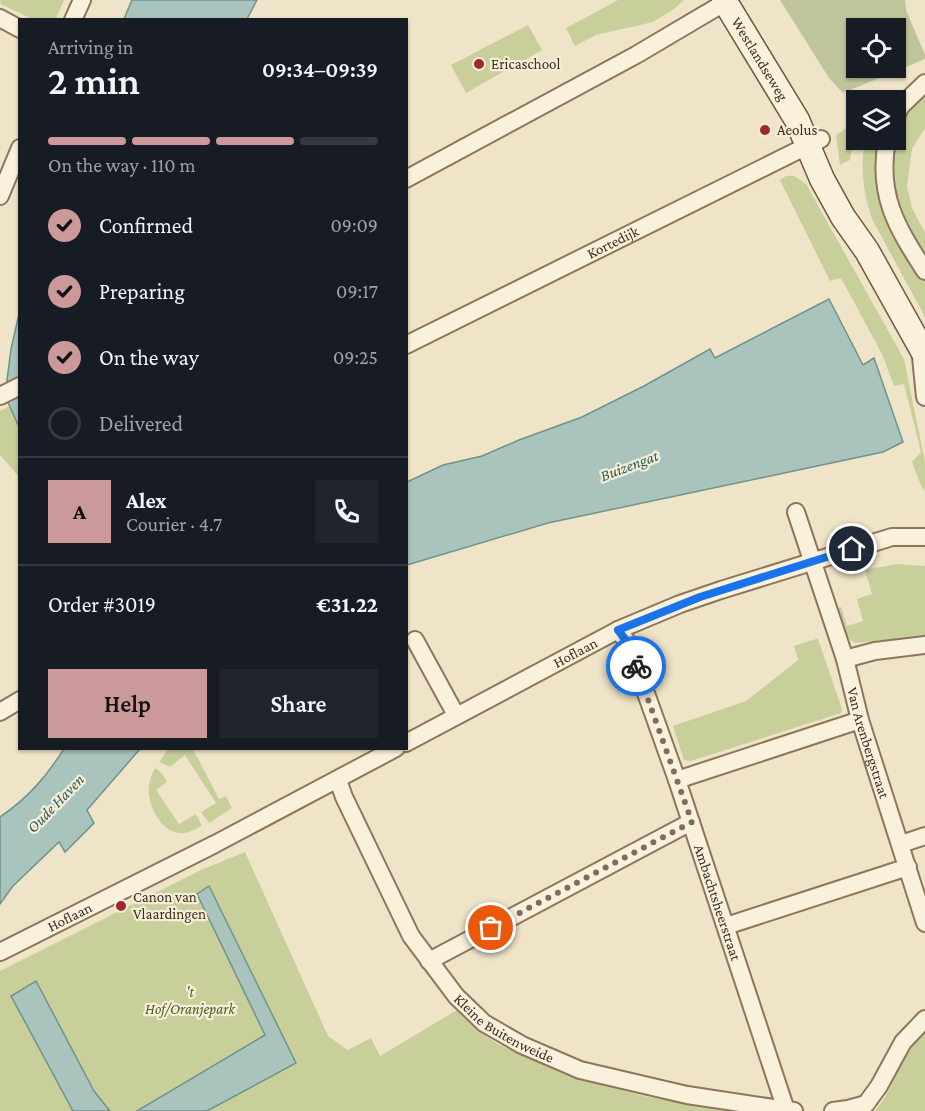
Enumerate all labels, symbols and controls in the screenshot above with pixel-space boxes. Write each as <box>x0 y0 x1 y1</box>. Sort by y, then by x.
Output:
street label: Westlandseweg <box>728 14 791 104</box>
map controls <box>846 18 906 150</box>
button: locate <box>846 18 906 78</box>
text: Arriving in <box>48 36 133 58</box>
place label: Ericaschool <box>491 56 561 72</box>
text: 09:34–09:39 <box>262 57 378 82</box>
marker: Ericaschool <box>472 57 486 71</box>
text: 2 min <box>48 59 140 102</box>
button: layers <box>846 90 906 150</box>
place label: Aeolus <box>777 122 817 138</box>
marker: Aeolus <box>758 123 772 137</box>
text: On the way · 110 m <box>48 154 195 176</box>
icon: check <box>48 209 81 242</box>
text: Confirmed <box>99 213 193 238</box>
text: 09:09 <box>331 214 378 236</box>
street label: Kortedijk <box>585 222 642 262</box>
icon: check <box>48 275 81 308</box>
text: Preparing <box>99 279 185 304</box>
text: 09:17 <box>336 280 378 302</box>
icon: check <box>48 341 81 374</box>
text: On the way <box>99 345 199 370</box>
text: 09:25 <box>333 346 378 368</box>
text: Delivered <box>99 411 183 436</box>
water label: Buizengat <box>598 447 661 485</box>
button: phone <box>315 480 378 543</box>
text: Alex <box>126 488 167 513</box>
text: A <box>73 499 86 524</box>
text: Courier · 4.7 <box>126 513 222 535</box>
pin <box>826 523 877 574</box>
icon: home <box>835 532 868 565</box>
text: Order #3019 <box>48 592 156 617</box>
text: €31.22 <box>316 592 378 617</box>
street label: Hoflaan <box>551 634 600 671</box>
courier <box>606 636 666 696</box>
icon: bike <box>620 650 653 683</box>
button: Help <box>48 669 207 738</box>
button: Share <box>219 669 378 738</box>
street label: Van Arenbergstraat <box>844 686 893 801</box>
water label: Oude Haven <box>23 771 87 836</box>
street label: Ambachtsheerstraat <box>691 842 744 964</box>
place label: Canon van Vlaardingen <box>133 889 206 923</box>
street label: Hoflaan <box>45 899 94 935</box>
marker: Canon van Vlaardingen <box>114 899 128 913</box>
pin <box>465 902 516 953</box>
icon: bag <box>474 911 507 944</box>
park label: 't Hof/Oranjepark <box>145 984 236 1018</box>
street label: Kleine Buitenweide <box>451 991 557 1066</box>

